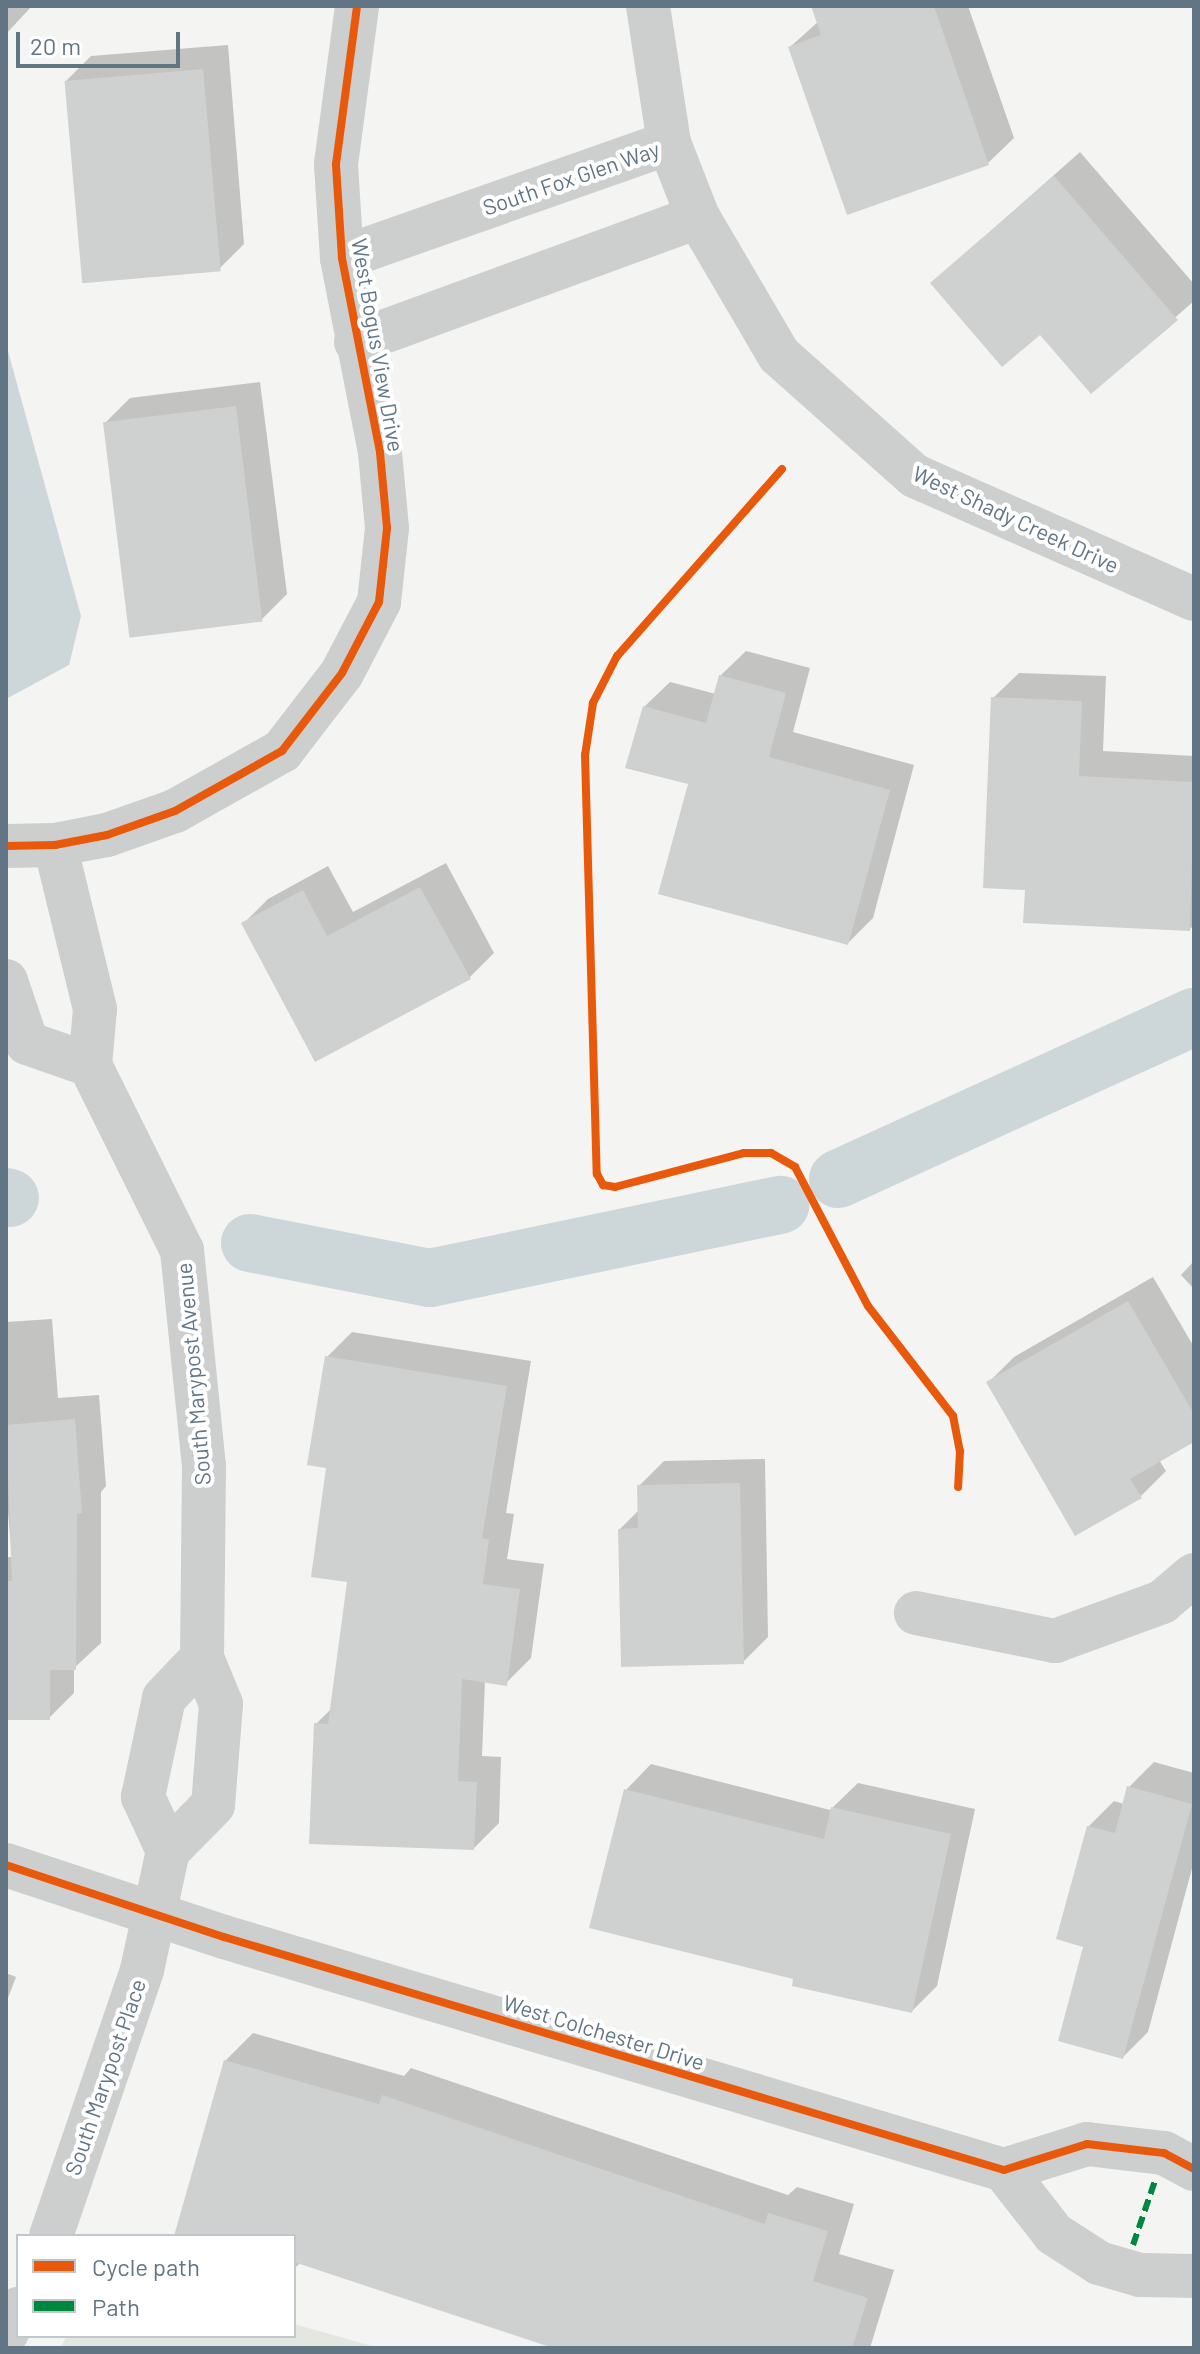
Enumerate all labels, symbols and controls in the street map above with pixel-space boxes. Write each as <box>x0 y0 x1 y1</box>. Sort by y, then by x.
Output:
scale bar <box>20 16 184 66</box>
text: 20 m <box>30 31 81 60</box>
street label: South Fox Glen Way <box>479 135 663 221</box>
street label: West Bogus View Drive <box>346 236 410 454</box>
street label: West Shady Creek Drive <box>909 460 1123 578</box>
street label: South Marypost Avenue <box>170 1262 216 1486</box>
street label: South Marypost Place <box>59 1975 151 2179</box>
street label: West Colchester Drive <box>500 1989 708 2075</box>
legend <box>16 2234 296 2338</box>
text: Cycle path <box>92 2252 200 2281</box>
text: Path <box>92 2292 140 2321</box>

